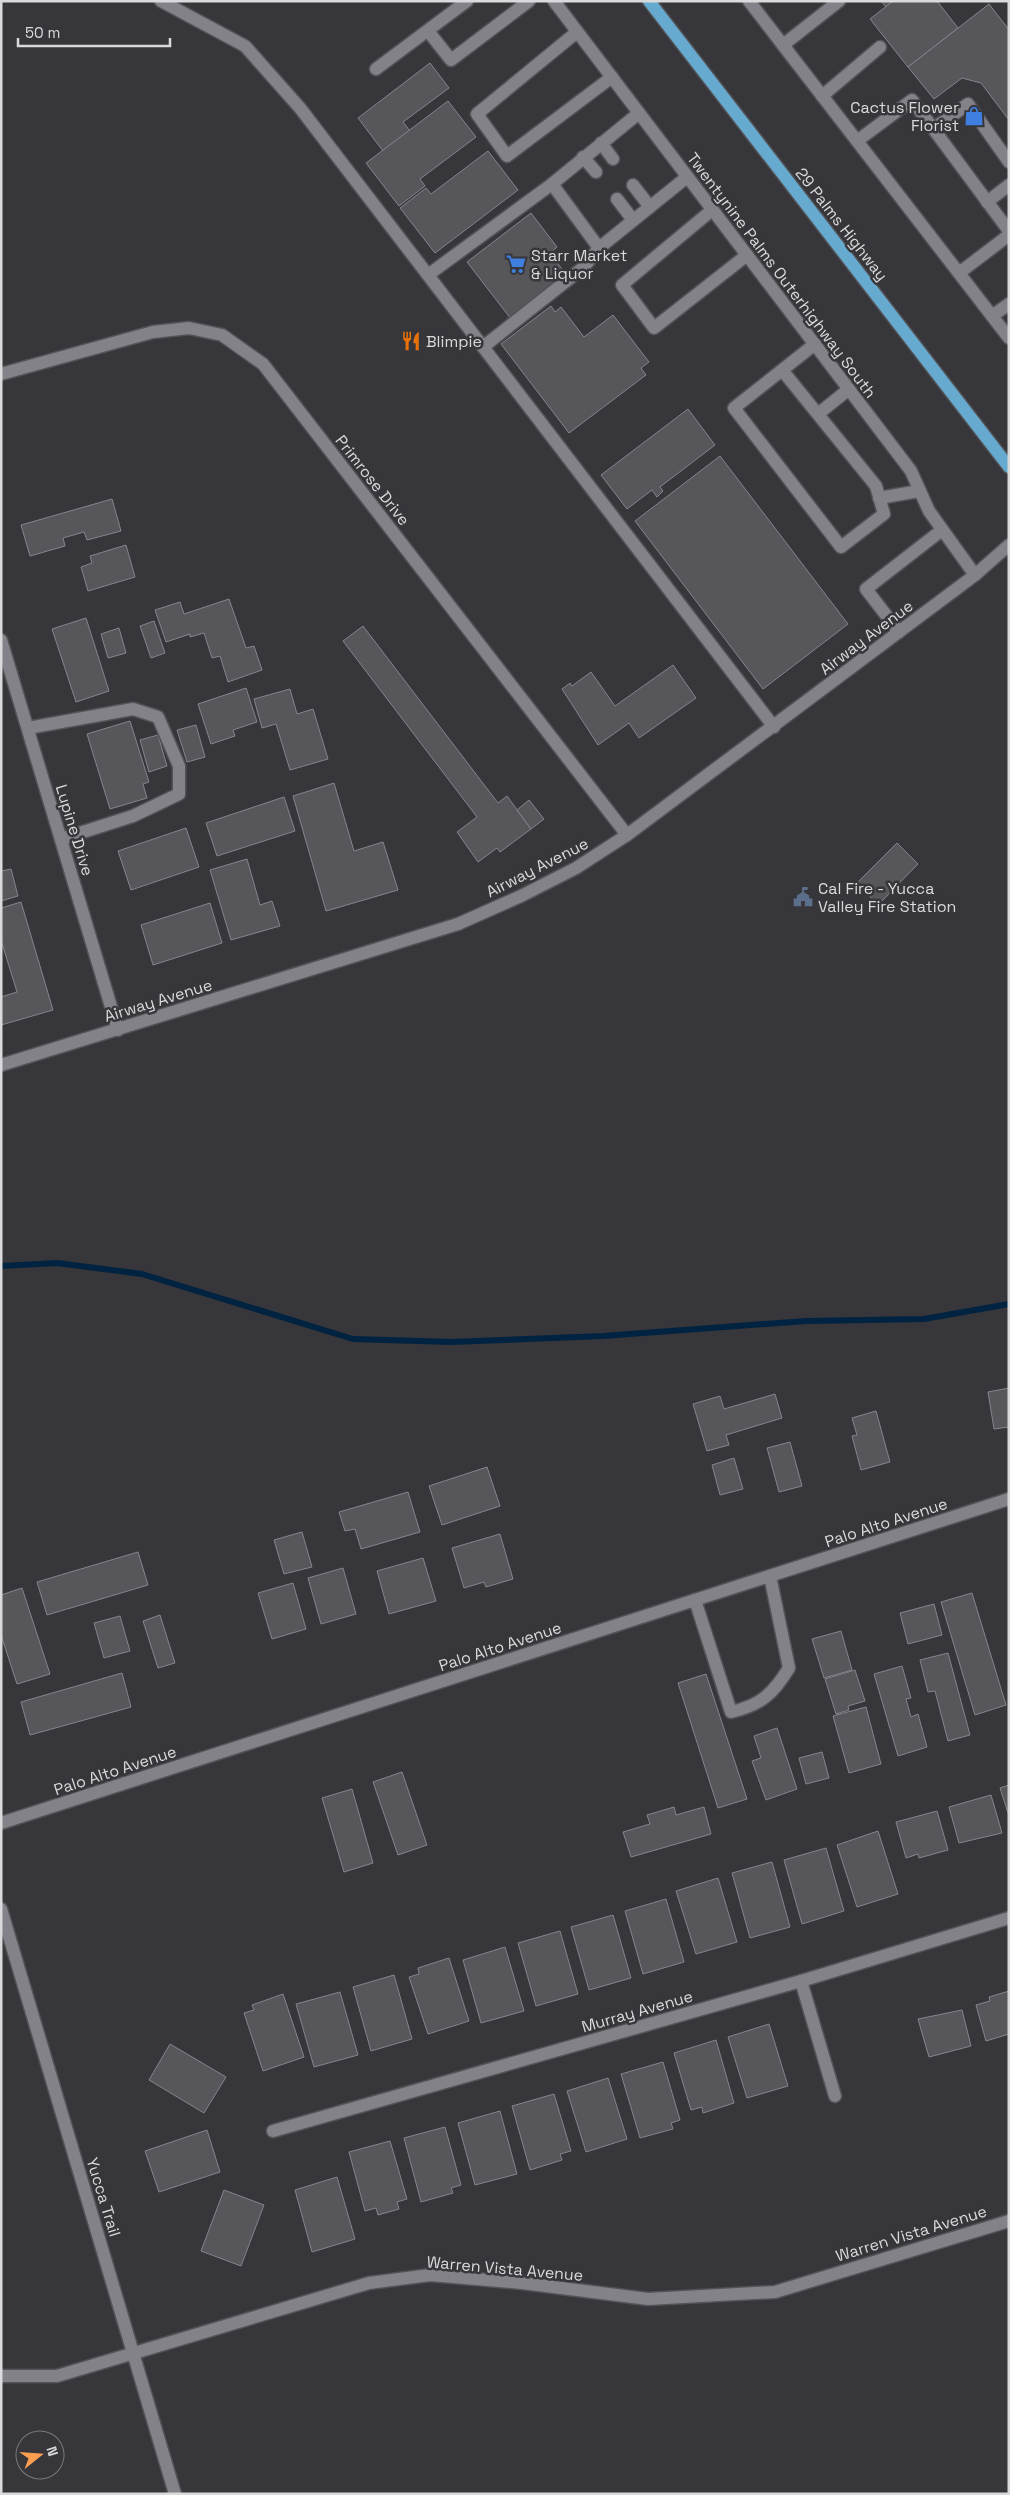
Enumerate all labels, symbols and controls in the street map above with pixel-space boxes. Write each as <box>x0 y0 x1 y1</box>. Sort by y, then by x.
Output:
scale bar <box>18 15 170 47</box>
text: 50 m <box>25 23 60 42</box>
place label: Cactus Flower Florist <box>850 97 959 136</box>
shop icon: Cactus Flower Florist <box>963 105 985 127</box>
street label: Twentynine Palms Outerhighway South <box>682 148 881 402</box>
street label: 29 Palms Highway <box>791 163 892 285</box>
place label: Starr Market & Liquor <box>531 245 627 284</box>
supermarket icon: Starr Market & Liquor <box>505 253 527 275</box>
restaurant icon: Blimpie <box>400 330 422 352</box>
place label: Blimpie <box>426 331 482 352</box>
street label: Primrose Drive <box>331 431 415 530</box>
street label: Airway Avenue <box>815 595 917 679</box>
street label: Lupine Drive <box>51 782 98 878</box>
street label: Airway Avenue <box>483 833 592 902</box>
place label: Cal Fire - Yucca Valley Fire Station <box>818 878 956 917</box>
public building icon: Cal Fire - Yucca Valley Fire Station <box>792 886 814 908</box>
street label: Airway Avenue <box>102 974 215 1027</box>
street label: Palo Alto Avenue <box>822 1493 950 1552</box>
street label: Palo Alto Avenue <box>436 1617 564 1676</box>
street label: Palo Alto Avenue <box>51 1741 179 1800</box>
street label: Murray Avenue <box>579 1986 695 2037</box>
street label: Yucca Trail <box>82 2155 125 2239</box>
street label: Warren Vista Avenue <box>833 2200 989 2266</box>
street label: Warren Vista Avenue <box>426 2251 584 2286</box>
north arrow <box>15 2430 65 2480</box>
text: N <box>42 2444 62 2458</box>

